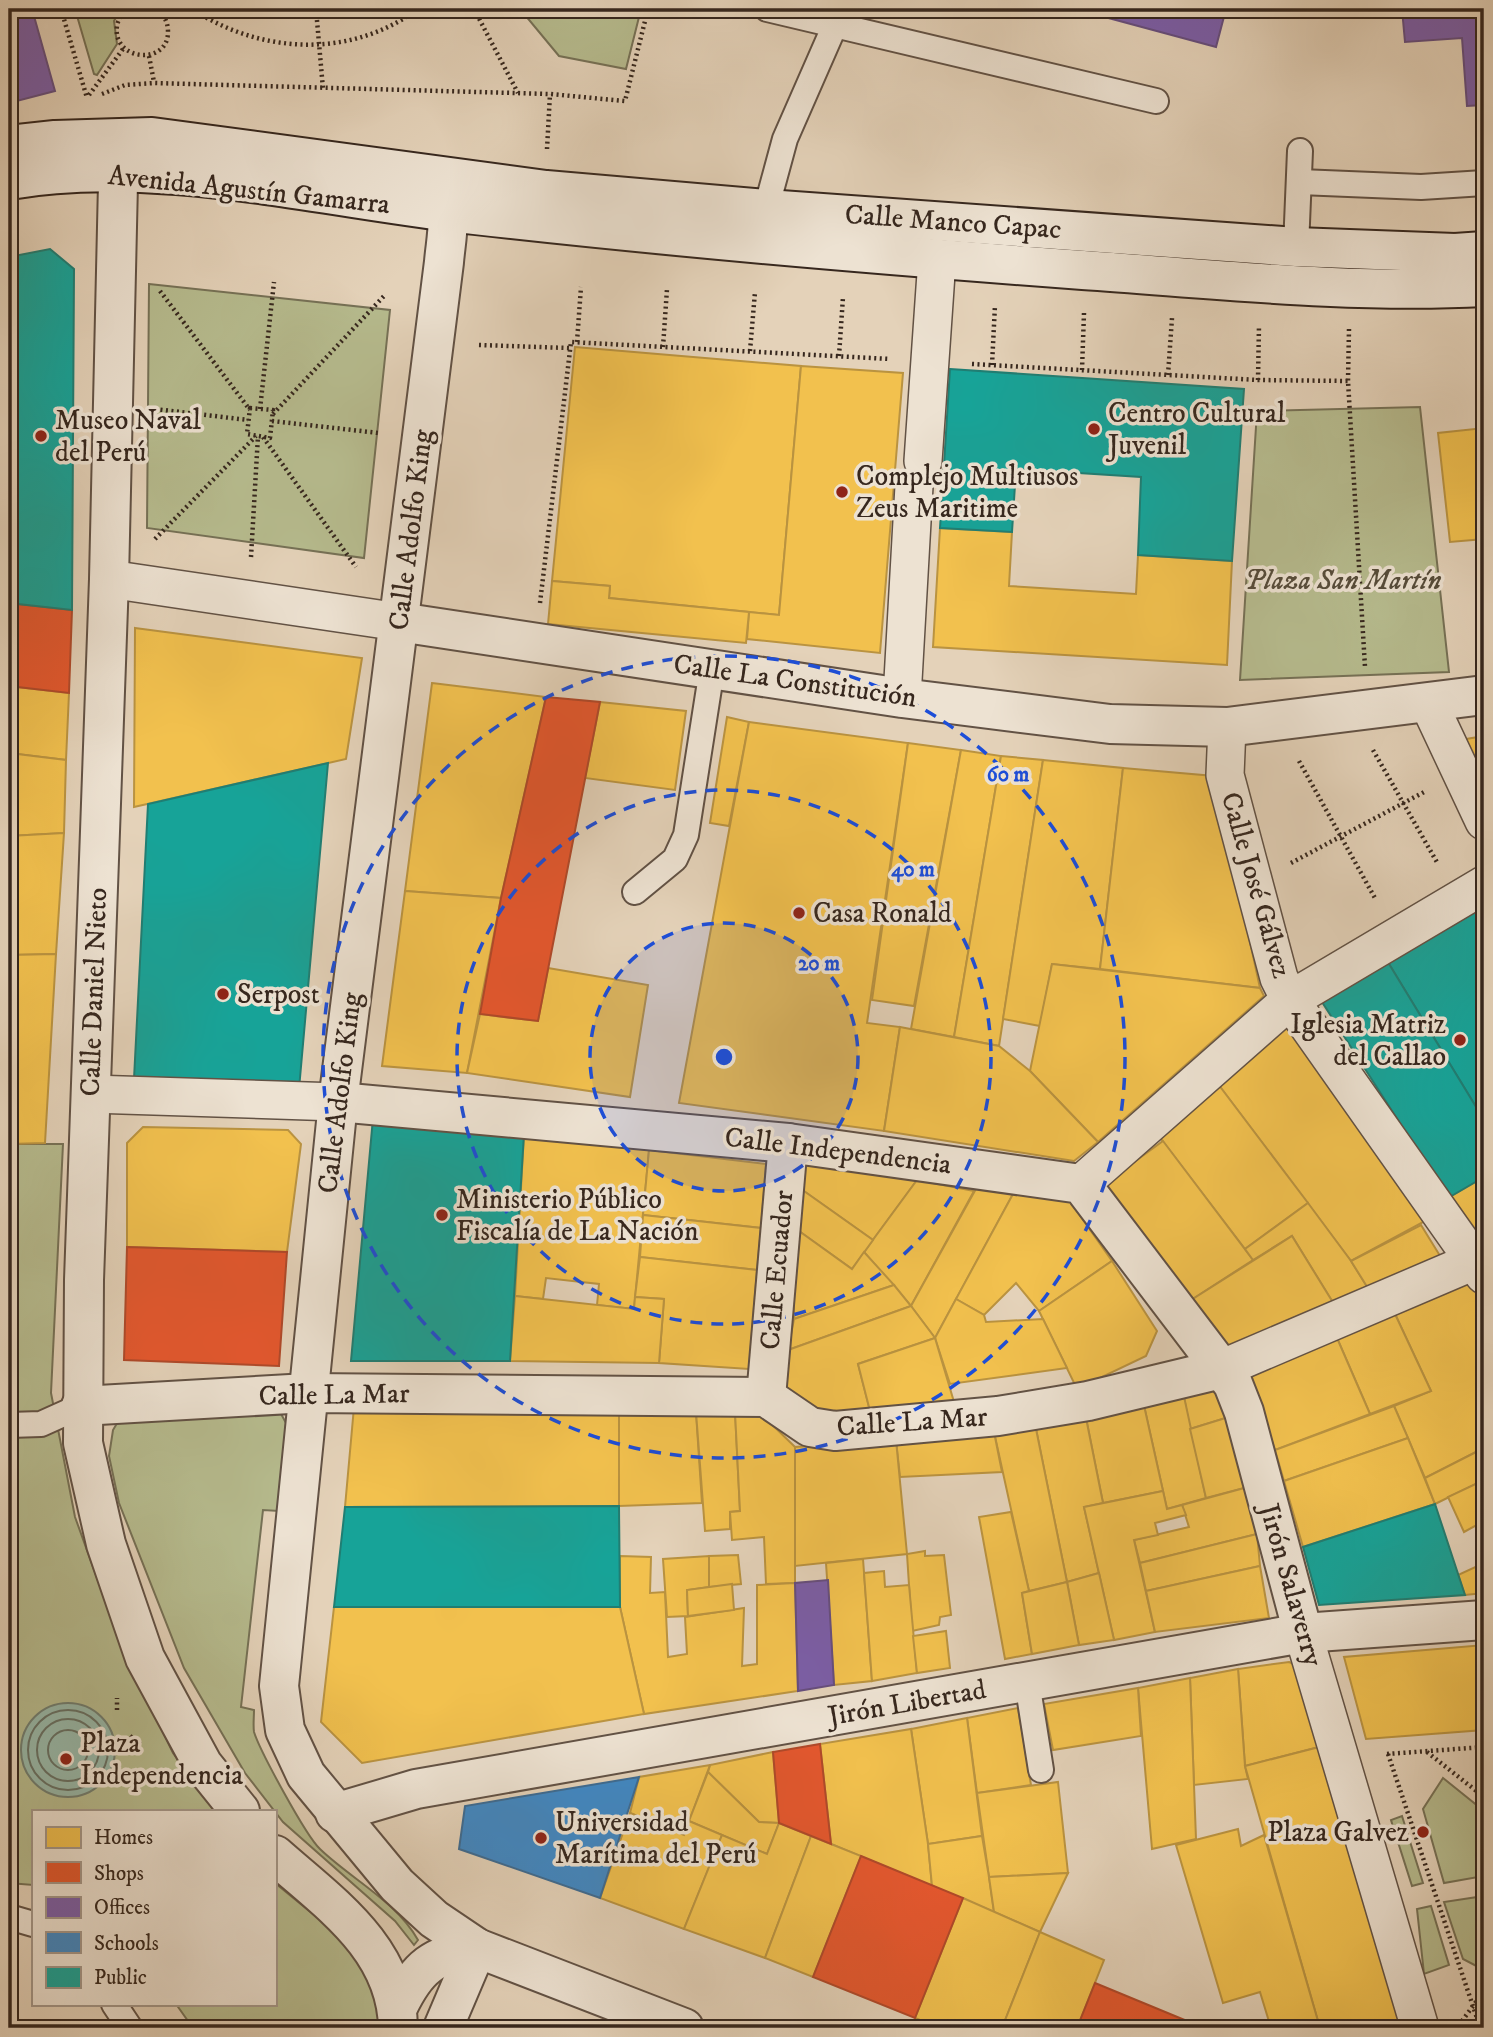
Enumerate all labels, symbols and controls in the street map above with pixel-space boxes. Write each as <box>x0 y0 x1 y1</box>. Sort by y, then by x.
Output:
street label: Avenida Agustín Gamarra <box>106 158 392 222</box>
street label: Calle Manco Capac <box>844 197 1062 247</box>
place label: Centro Cultural Juvenil <box>1105 396 1286 463</box>
place label: Museo Naval del Perú <box>55 403 202 470</box>
marker: Centro Cultural Juvenil <box>1086 421 1102 437</box>
street label: Calle Adolfo King <box>381 427 441 632</box>
marker: Museo Naval del Perú <box>33 428 49 444</box>
place label: Complejo Multiusos Zeus Maritime <box>856 459 1078 526</box>
marker: Complejo Multiusos Zeus Maritime <box>834 484 850 500</box>
park label: Plaza San Martín <box>1245 563 1441 598</box>
street label: Calle La Constitución <box>671 647 919 715</box>
text: 60 m <box>987 762 1029 788</box>
street label: Calle José Gálvez <box>1213 788 1299 982</box>
text: 40 m <box>891 857 935 883</box>
street label: Calle Daniel Nieto <box>73 887 115 1097</box>
place label: Casa Ronald <box>813 896 952 931</box>
marker: Casa Ronald <box>791 905 807 921</box>
text: 20 m <box>798 951 840 977</box>
place label: Serpost <box>237 977 320 1012</box>
marker: Serpost <box>215 986 231 1002</box>
street label: Calle Adolfo King <box>310 990 370 1195</box>
place label: Iglesia Matriz del Callao <box>1290 1007 1446 1074</box>
marker: Iglesia Matriz del Callao <box>1452 1032 1468 1048</box>
centre of rings <box>712 1045 736 1069</box>
street label: Calle Independencia <box>723 1120 953 1182</box>
place label: Ministerio Público Fiscalía de La Nación <box>456 1182 699 1249</box>
street label: Calle Ecuador <box>753 1188 801 1351</box>
marker: Ministerio Público Fiscalía de La Nación <box>434 1207 450 1223</box>
street label: Calle La Mar <box>258 1376 410 1414</box>
street label: Calle La Mar <box>836 1399 989 1445</box>
street label: Jirón Salaverry <box>1250 1497 1331 1671</box>
street label: Jirón Libertad <box>822 1672 989 1735</box>
place label: Plaza Independencia <box>80 1726 243 1793</box>
marker: Plaza Independencia <box>58 1751 74 1767</box>
place label: Universidad Marítima del Perú <box>555 1805 757 1872</box>
legend <box>32 1810 276 2006</box>
place label: Plaza Galvez <box>1267 1815 1409 1850</box>
marker: Plaza Galvez <box>1415 1824 1431 1840</box>
text: Homes <box>94 1825 153 1851</box>
marker: Universidad Marítima del Perú <box>533 1830 549 1846</box>
text: Shops <box>94 1861 144 1887</box>
text: Offices <box>94 1895 150 1921</box>
text: Schools <box>94 1931 159 1957</box>
text: Public <box>94 1965 147 1991</box>

